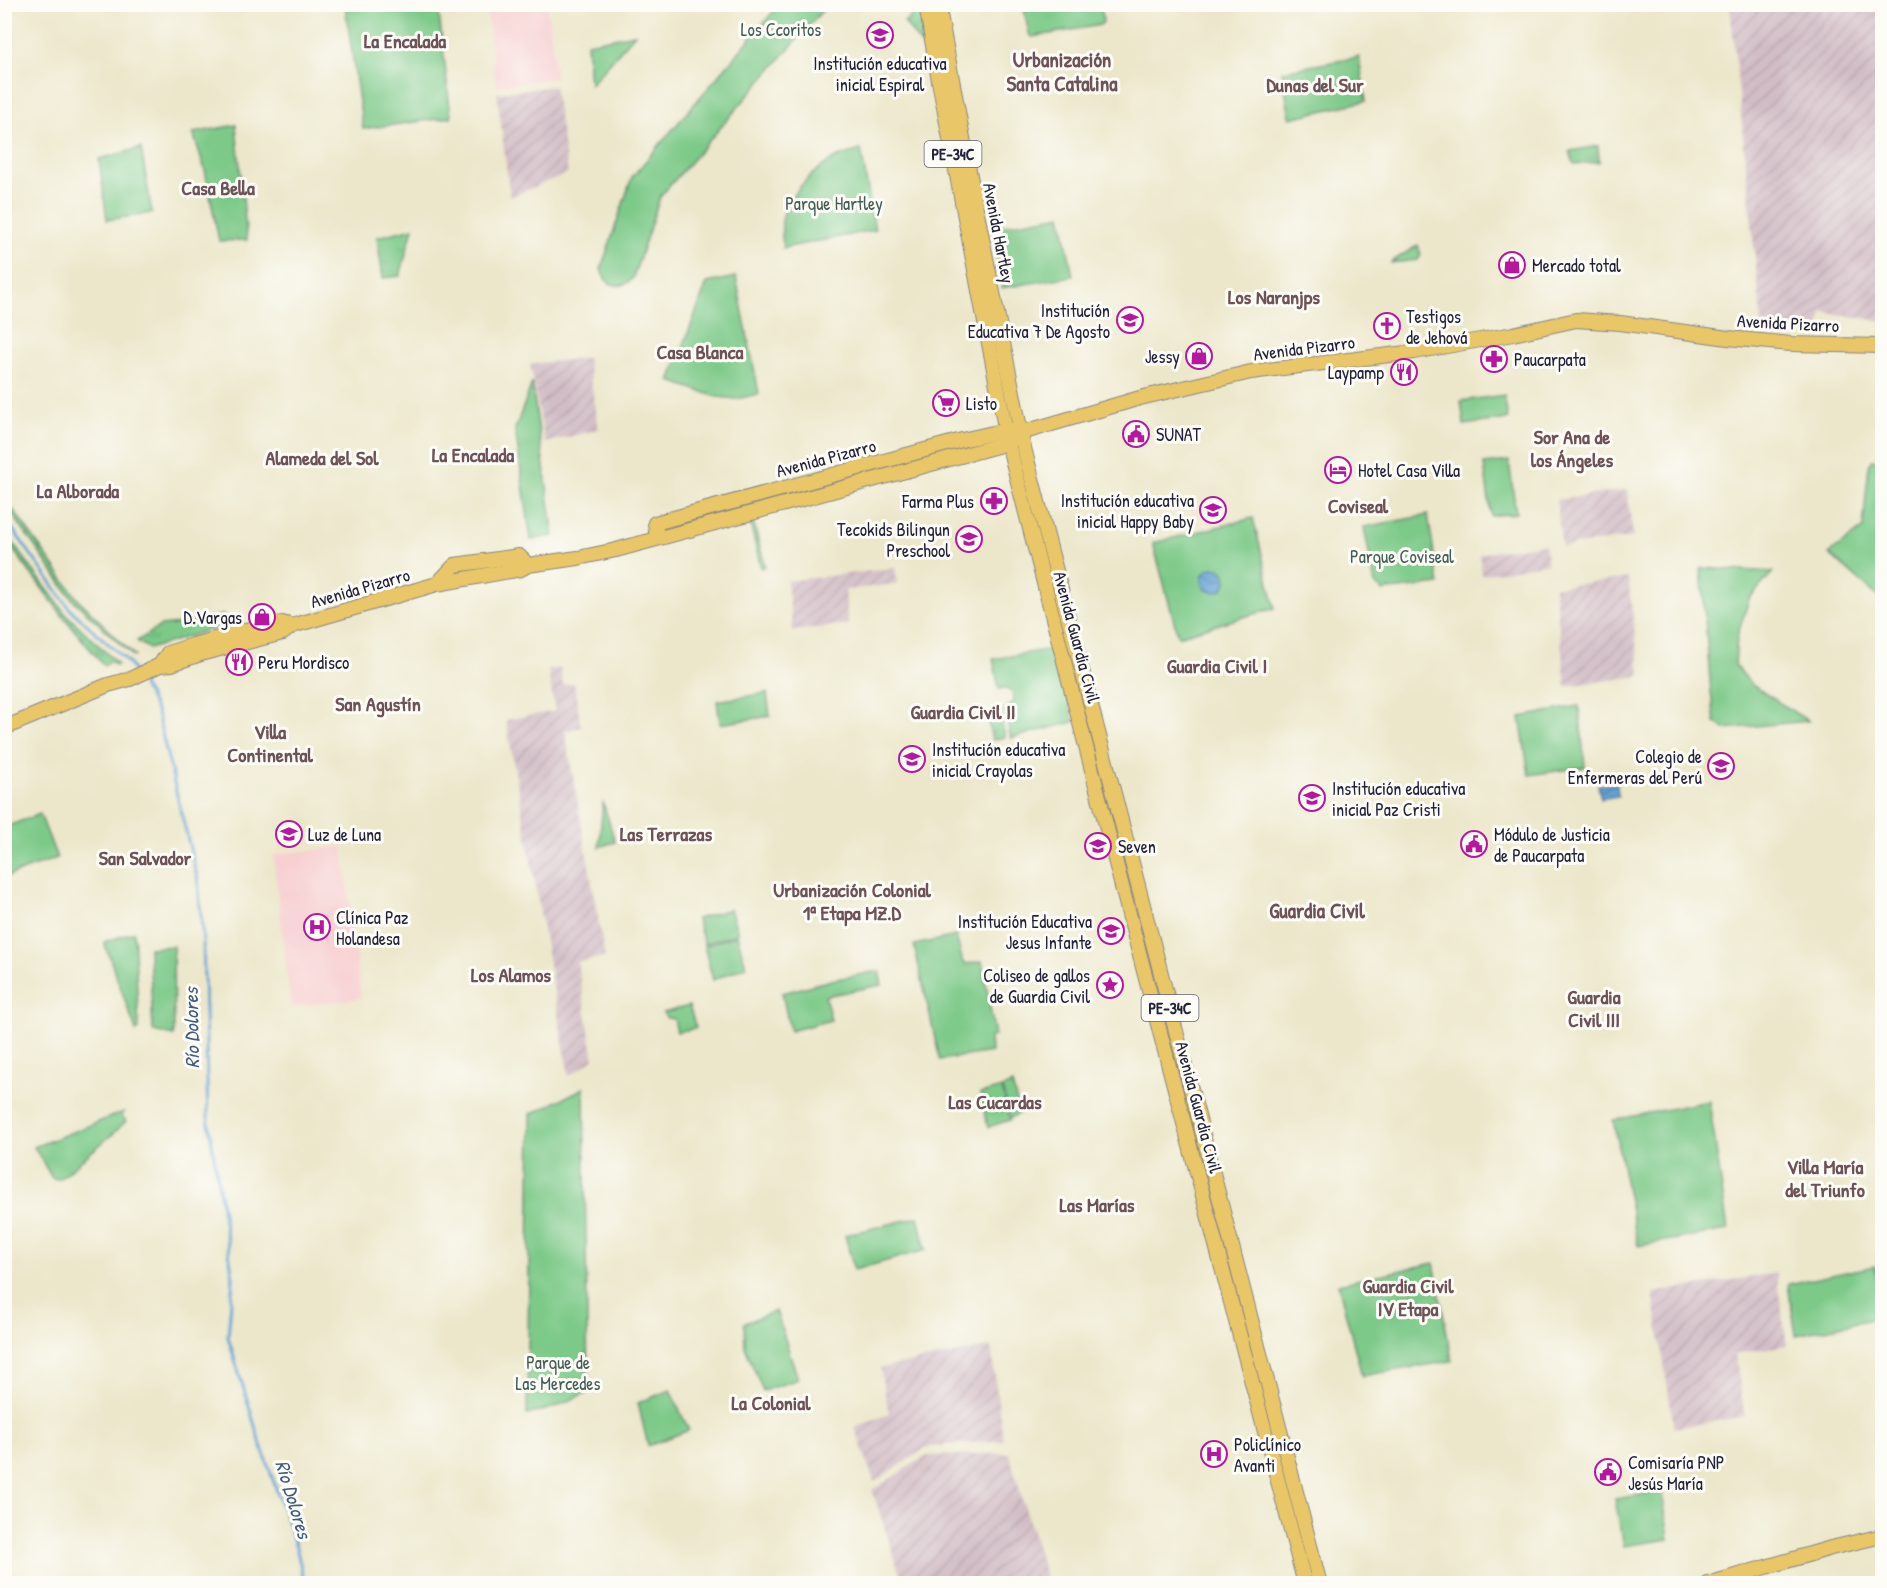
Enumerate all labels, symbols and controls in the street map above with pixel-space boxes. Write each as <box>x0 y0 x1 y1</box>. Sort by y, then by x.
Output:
park label: Los Ccoritos <box>741 17 821 42</box>
school or university icon: Institución educativa inicial Espiral <box>865 20 895 50</box>
district label: La Encalada <box>364 27 446 54</box>
district label: Urbanización Santa Catalina <box>1007 45 1118 98</box>
place label: Institución educativa inicial Espiral <box>813 51 947 97</box>
district label: Dunas del Sur <box>1266 71 1364 98</box>
road number: PE-34C <box>924 141 982 167</box>
district label: Casa Bella <box>181 174 255 201</box>
street label: Avenida Hartley <box>977 181 1021 286</box>
park label: Parque Hartley <box>785 191 883 216</box>
shop icon: Mercado total <box>1497 250 1527 280</box>
place label: Mercado total <box>1532 253 1621 278</box>
district label: Los Naranjps <box>1228 283 1320 311</box>
place label: Institución Educativa 7 De Agosto <box>968 298 1110 344</box>
place label: Testigos de Jehová <box>1406 304 1467 350</box>
school or university icon: Institución Educativa 7 De Agosto <box>1115 305 1145 335</box>
street label: Avenida Pizarro <box>1736 308 1840 338</box>
church icon: Testigos de Jehová <box>1372 311 1402 341</box>
street label: Avenida Pizarro <box>1252 329 1356 367</box>
district label: Casa Blanca <box>657 338 744 365</box>
shop icon: Jessy <box>1184 341 1214 371</box>
place label: Jessy <box>1145 344 1180 369</box>
pharmacy icon: Paucarpata <box>1479 344 1509 374</box>
place label: Paucarpata <box>1514 347 1586 372</box>
restaurant icon: Laypamp <box>1389 357 1419 387</box>
place label: Laypamp <box>1328 360 1384 385</box>
supermarket icon: Listo <box>931 388 961 418</box>
place label: Listo <box>966 391 997 416</box>
public building icon: SUNAT <box>1121 419 1151 449</box>
place label: SUNAT <box>1156 422 1202 447</box>
district label: Sor Ana de los Ángeles <box>1531 423 1613 474</box>
street label: Avenida Pizarro <box>773 433 879 483</box>
district label: La Encalada <box>432 441 514 468</box>
district label: Alameda del Sol <box>266 444 379 471</box>
hotel icon: Hotel Casa Villa <box>1323 455 1353 485</box>
place label: Hotel Casa Villa <box>1358 458 1460 483</box>
district label: La Alborada <box>37 477 119 504</box>
pharmacy icon: Farma Plus <box>979 486 1009 516</box>
place label: Institución educativa inicial Happy Baby <box>1061 488 1194 534</box>
place label: Farma Plus <box>901 489 974 514</box>
district label: Coviseal <box>1328 492 1389 519</box>
school or university icon: Institución educativa inicial Happy Baby <box>1198 495 1228 525</box>
place label: Tecokids Bilingun Preschool <box>837 517 950 563</box>
school or university icon: Tecokids Bilingun Preschool <box>954 524 984 554</box>
park label: Parque Coviseal <box>1350 544 1454 569</box>
street label: Avenida Pizarro <box>307 562 413 614</box>
street label: Avenida Guardia Civil <box>1047 568 1107 706</box>
shop icon: D.Vargas <box>247 602 277 632</box>
place label: D.Vargas <box>184 605 242 630</box>
restaurant icon: Peru Mordisco <box>224 647 254 677</box>
place label: Peru Mordisco <box>258 650 349 675</box>
district label: Guardia Civil I <box>1167 652 1267 679</box>
district label: San Agustín <box>335 690 421 718</box>
district label: Guardia Civil II <box>910 698 1016 725</box>
district label: Villa Continental <box>227 718 313 768</box>
place label: Institución educativa inicial Crayolas <box>932 737 1065 783</box>
school or university icon: Institución educativa inicial Crayolas <box>897 744 927 774</box>
place label: Colegio de Enfermeras del Perú <box>1568 744 1702 790</box>
school or university icon: Colegio de Enfermeras del Perú <box>1706 751 1736 781</box>
place label: Institución educativa inicial Paz Cristi <box>1332 776 1465 822</box>
school or university icon: Institución educativa inicial Paz Cristi <box>1297 783 1327 813</box>
school or university icon: Luz de Luna <box>274 819 304 849</box>
district label: Las Terrazas <box>620 820 712 847</box>
place label: Luz de Luna <box>308 822 381 847</box>
place label: Módulo de Justicia de Paucarpata <box>1494 822 1610 868</box>
public building icon: Módulo de Justicia de Paucarpata <box>1459 829 1489 859</box>
school or university icon: Seven <box>1083 831 1113 861</box>
place label: Seven <box>1118 834 1156 859</box>
district label: San Salvador <box>99 844 191 871</box>
district label: Urbanización Colonial 1ª Etapa MZ.D <box>773 876 932 927</box>
district label: Guardia Civil <box>1269 896 1365 925</box>
place label: Clínica Paz Holandesa <box>336 905 409 951</box>
place label: Institución Educativa Jesus Infante <box>958 909 1092 955</box>
hospital icon: Clínica Paz Holandesa <box>302 912 332 942</box>
school or university icon: Institución Educativa Jesus Infante <box>1096 916 1126 946</box>
district label: Los Alamos <box>471 961 551 988</box>
place label: Coliseo de gallos de Guardia Civil <box>983 963 1090 1009</box>
place icon: Coliseo de gallos de Guardia Civil <box>1095 970 1125 1000</box>
district label: Guardia Civil III <box>1567 983 1621 1033</box>
water label: Río Dolores <box>177 985 205 1068</box>
road number: PE-34C <box>1142 995 1198 1021</box>
street label: Avenida Guardia Civil <box>1169 1038 1229 1176</box>
district label: Las Cucardas <box>948 1088 1042 1115</box>
district label: Villa María del Triunfo <box>1785 1153 1865 1203</box>
district label: Las Marías <box>1059 1191 1135 1218</box>
district label: Guardia Civil IV Etapa <box>1362 1272 1454 1323</box>
park label: Parque de Las Mercedes <box>516 1350 601 1396</box>
district label: La Colonial <box>732 1389 811 1416</box>
place label: Policlínico Avanti <box>1234 1432 1301 1478</box>
hospital icon: Policlínico Avanti <box>1199 1439 1229 1469</box>
place label: Comisaría PNP Jesús María <box>1628 1450 1724 1496</box>
water label: Río Dolores <box>269 1457 319 1544</box>
public building icon: Comisaría PNP Jesús María <box>1593 1457 1623 1487</box>

